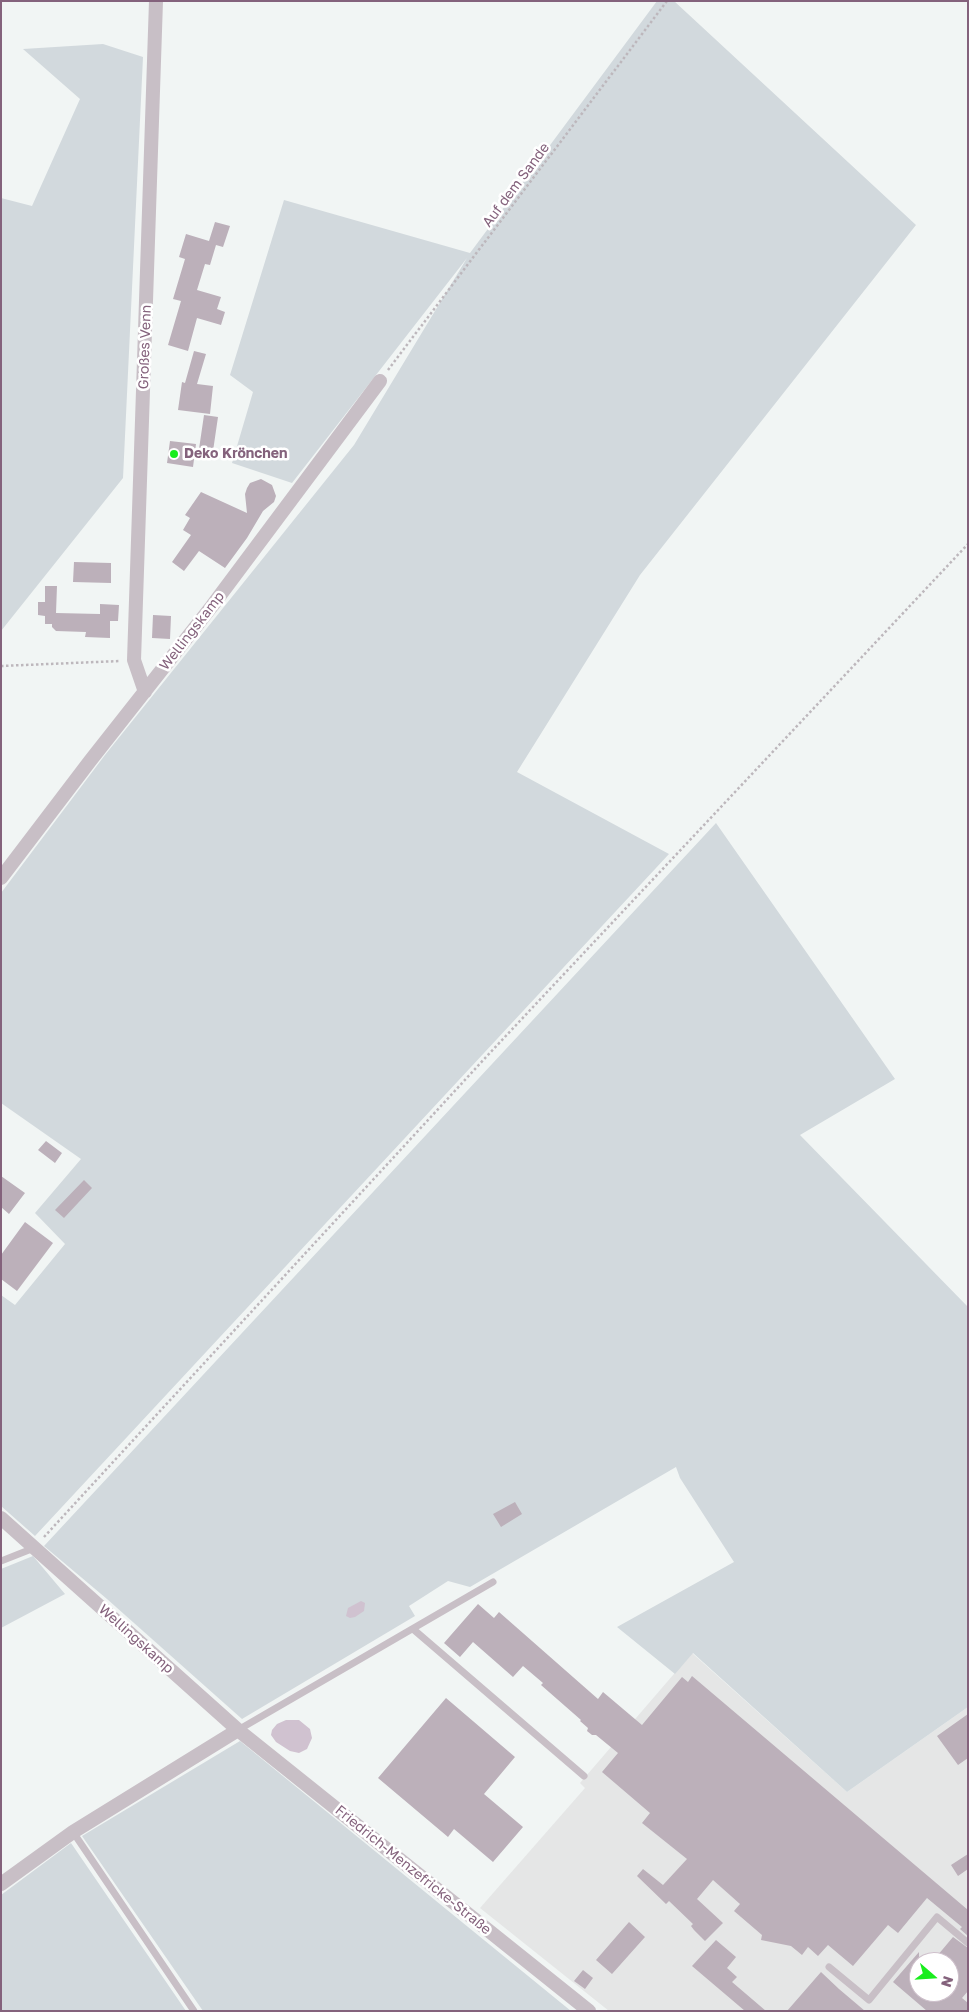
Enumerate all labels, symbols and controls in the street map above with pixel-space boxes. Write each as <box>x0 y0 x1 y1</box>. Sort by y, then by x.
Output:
street label: Auf dem Sande <box>479 140 553 230</box>
street label: Großes Venn <box>135 304 155 390</box>
place label: Deko Krönchen <box>184 446 288 462</box>
marker: Deko Krönchen <box>168 448 180 460</box>
street label: Wellingskamp <box>156 588 228 674</box>
street label: Wellingskamp <box>95 1601 177 1677</box>
street label: Friedrich-Menzefricke-Straße <box>332 1802 494 1938</box>
north arrow <box>909 1952 959 2002</box>
text: N <box>938 1974 957 1990</box>

